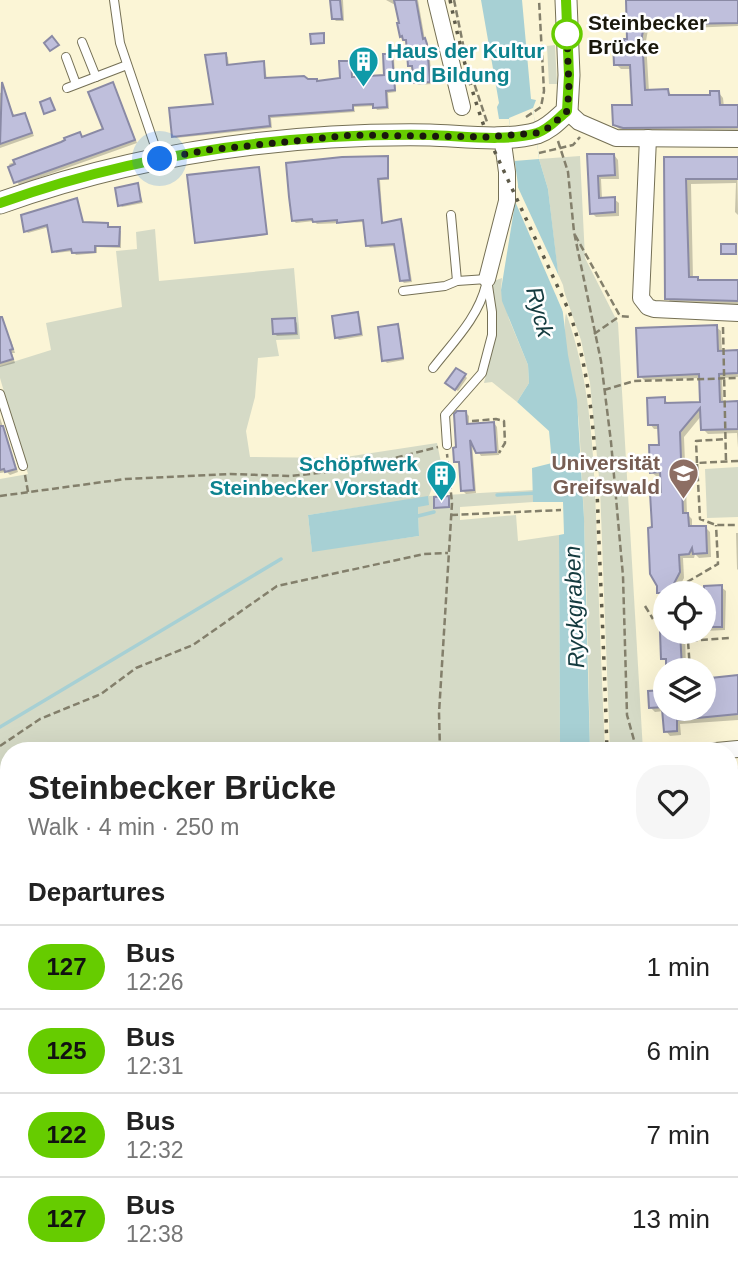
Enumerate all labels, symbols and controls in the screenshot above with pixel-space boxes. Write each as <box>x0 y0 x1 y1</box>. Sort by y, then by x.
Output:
place label: Steinbecker Brücke <box>588 11 707 58</box>
marker: Steinbecker Brücke <box>552 19 582 49</box>
place label: Haus der Kultur und Bildung <box>387 39 545 86</box>
building icon: Haus der Kultur und Bildung <box>347 45 381 89</box>
your location <box>142 141 177 176</box>
water label: Ryck <box>521 284 559 341</box>
place label: Universität Greifswald <box>551 451 660 498</box>
place label: Schöpfwerk Steinbecker Vorstadt <box>209 452 418 499</box>
school or university icon: Universität Greifswald <box>666 457 700 501</box>
building icon: Schöpfwerk Steinbecker Vorstadt <box>424 458 458 502</box>
water label: Ryckgraben <box>559 545 589 669</box>
map controls <box>653 581 716 721</box>
button: locate <box>653 581 716 644</box>
button: layers <box>653 658 716 721</box>
button: heart <box>636 765 710 839</box>
text: Steinbecker Brücke <box>28 769 336 806</box>
text: Walk · 4 min · 250 m <box>28 814 239 840</box>
text: Departures <box>28 877 165 907</box>
text: Bus <box>126 938 175 968</box>
text: 1 min <box>646 952 710 982</box>
text: 127 <box>46 953 87 980</box>
text: 12:26 <box>126 969 184 995</box>
text: Bus <box>126 1022 175 1052</box>
text: 6 min <box>646 1036 710 1066</box>
text: 125 <box>46 1037 87 1064</box>
text: 12:31 <box>126 1053 184 1079</box>
text: Bus <box>126 1106 175 1136</box>
text: 7 min <box>646 1120 710 1150</box>
text: 122 <box>46 1121 87 1148</box>
text: 12:32 <box>126 1137 184 1163</box>
text: Bus <box>126 1190 175 1220</box>
text: 13 min <box>632 1204 710 1234</box>
text: 127 <box>46 1205 87 1232</box>
text: 12:38 <box>126 1221 184 1247</box>

